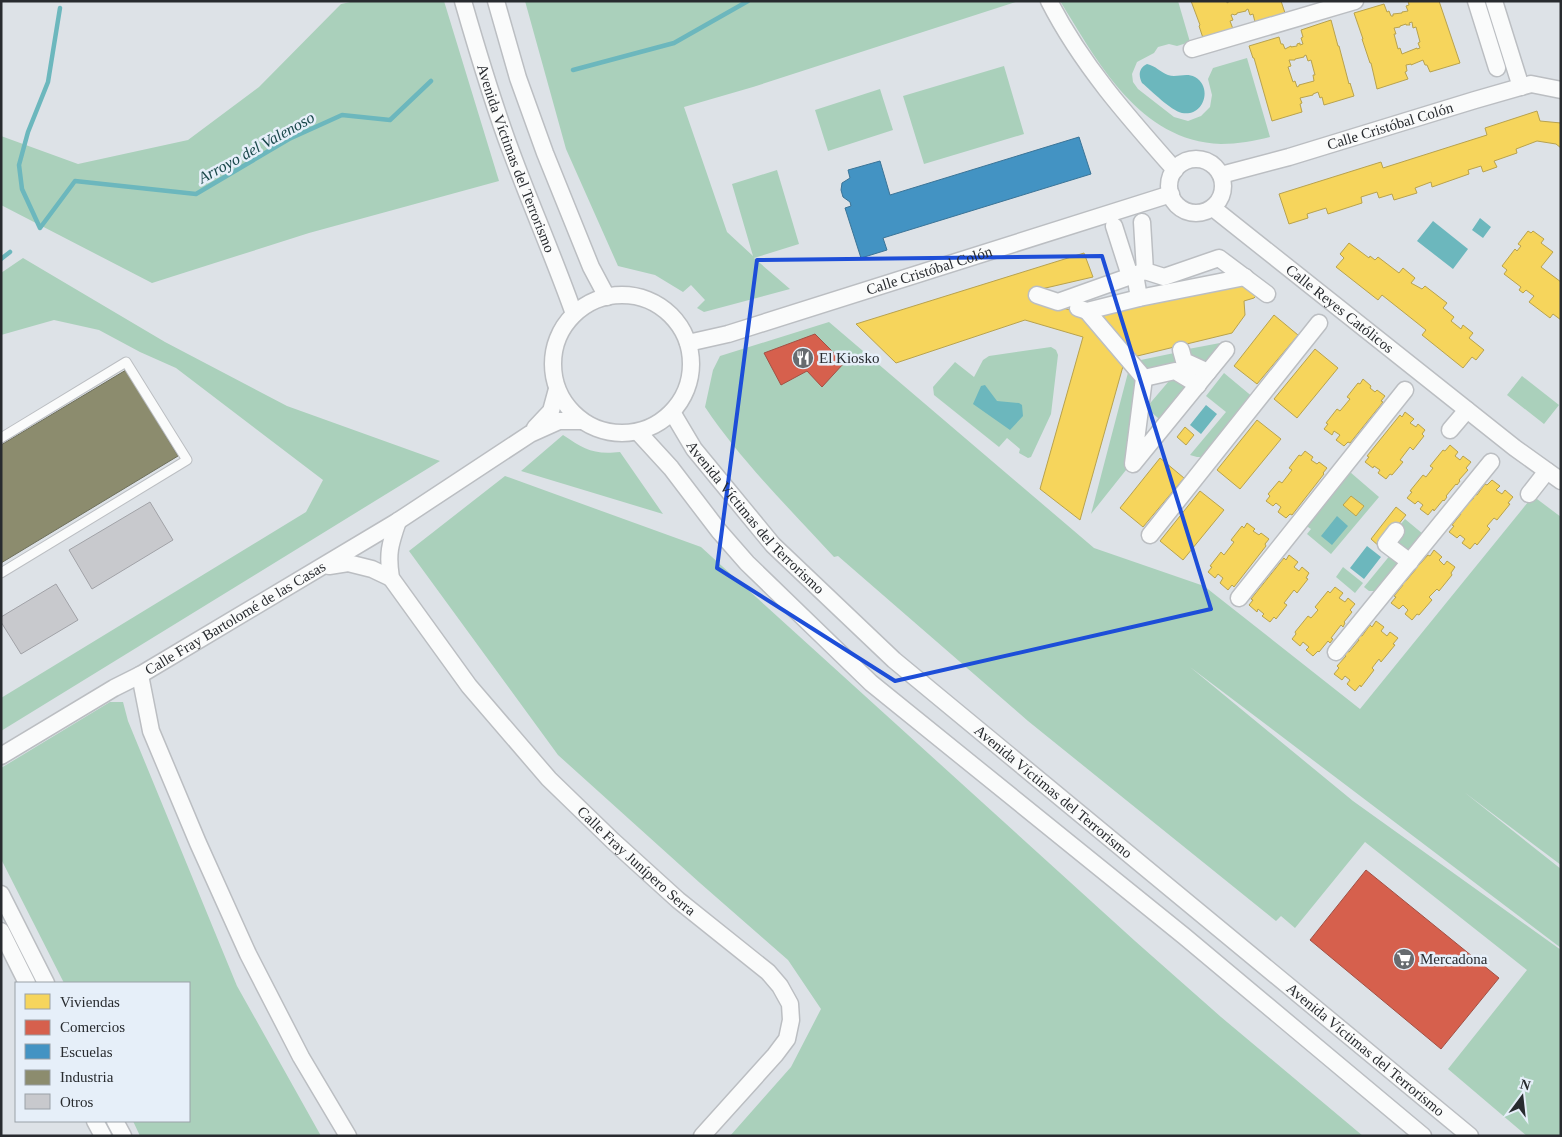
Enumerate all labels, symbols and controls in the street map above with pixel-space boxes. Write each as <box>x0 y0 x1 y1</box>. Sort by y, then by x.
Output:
street label: Avenida Víctimas del Terrorismo <box>474 62 558 255</box>
street label: Calle Cristóbal Colón <box>1325 99 1455 153</box>
water label: Arroyo del Valenoso <box>194 108 318 188</box>
street label: Calle Cristóbal Colón <box>864 243 995 298</box>
street label: Calle Reyes Católicos <box>1283 261 1397 356</box>
restaurant icon: El Kiosko <box>791 346 815 370</box>
place label: El Kiosko <box>819 350 879 366</box>
street label: Avenida Víctimas del Terrorismo <box>683 438 827 597</box>
street label: Calle Fray Bartolomé de las Casas <box>142 558 328 678</box>
street label: Avenida Víctimas del Terrorismo <box>971 722 1135 861</box>
street label: Calle Fray Junípero Serra <box>574 803 699 919</box>
supermarket icon: Mercadona <box>1392 947 1416 971</box>
place label: Mercadona <box>1420 951 1488 967</box>
street label: Avenida Víctimas del Terrorismo <box>1284 980 1448 1119</box>
legend <box>15 982 190 1122</box>
text: Viviendas <box>60 994 120 1010</box>
text: Comercios <box>60 1019 125 1035</box>
text: Escuelas <box>60 1044 113 1060</box>
text: Industria <box>60 1069 114 1085</box>
north arrow <box>1497 1072 1547 1122</box>
text: N <box>1518 1076 1532 1093</box>
text: Otros <box>60 1094 93 1110</box>

